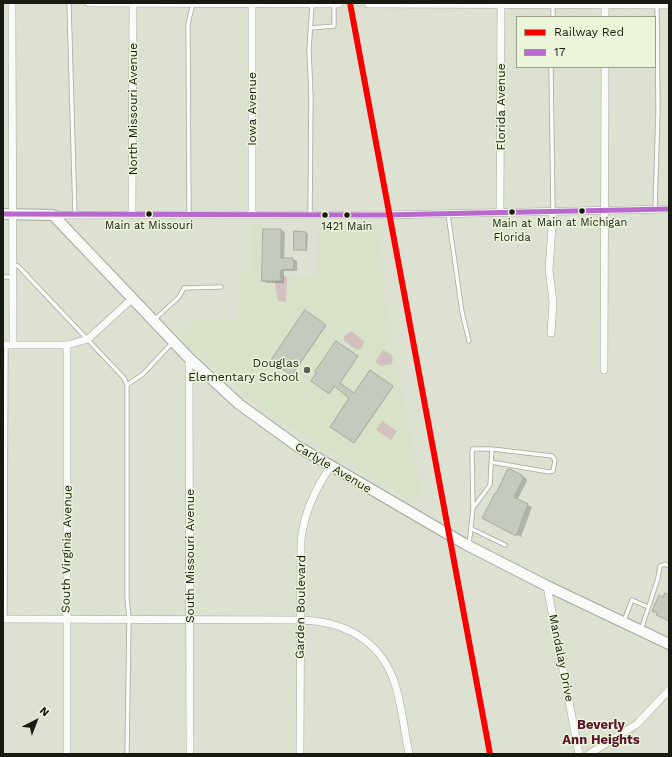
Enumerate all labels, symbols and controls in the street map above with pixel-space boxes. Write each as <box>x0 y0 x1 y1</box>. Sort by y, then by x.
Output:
legend <box>516 16 656 68</box>
text: Railway Red <box>554 25 624 39</box>
street label: North Missouri Avenue <box>126 43 140 175</box>
text: 17 <box>554 45 565 59</box>
street label: Florida Avenue <box>494 63 508 151</box>
street label: Iowa Avenue <box>245 72 259 146</box>
marker: Main at Michigan <box>577 206 587 216</box>
marker: Main at Florida <box>507 207 517 217</box>
marker: Main at Missouri <box>144 209 154 219</box>
unlabelled marker <box>320 210 330 220</box>
marker: 1421 Main <box>342 210 352 220</box>
place label: Main at Michigan <box>537 216 627 230</box>
place label: Main at Florida <box>492 217 532 243</box>
place label: Main at Missouri <box>105 219 193 233</box>
place label: 1421 Main <box>322 220 372 234</box>
place label: Douglas Elementary School <box>188 356 299 384</box>
marker: Douglas Elementary School <box>302 365 312 375</box>
street label: Carlyle Avenue <box>292 440 374 496</box>
street label: South Virginia Avenue <box>59 485 75 613</box>
street label: South Missouri Avenue <box>183 489 197 623</box>
street label: Garden Boulevard <box>293 555 309 659</box>
street label: Mandalay Drive <box>545 613 577 703</box>
north arrow <box>16 701 56 741</box>
text: N <box>37 704 52 719</box>
district label: Beverly Ann Heights <box>562 717 640 748</box>

